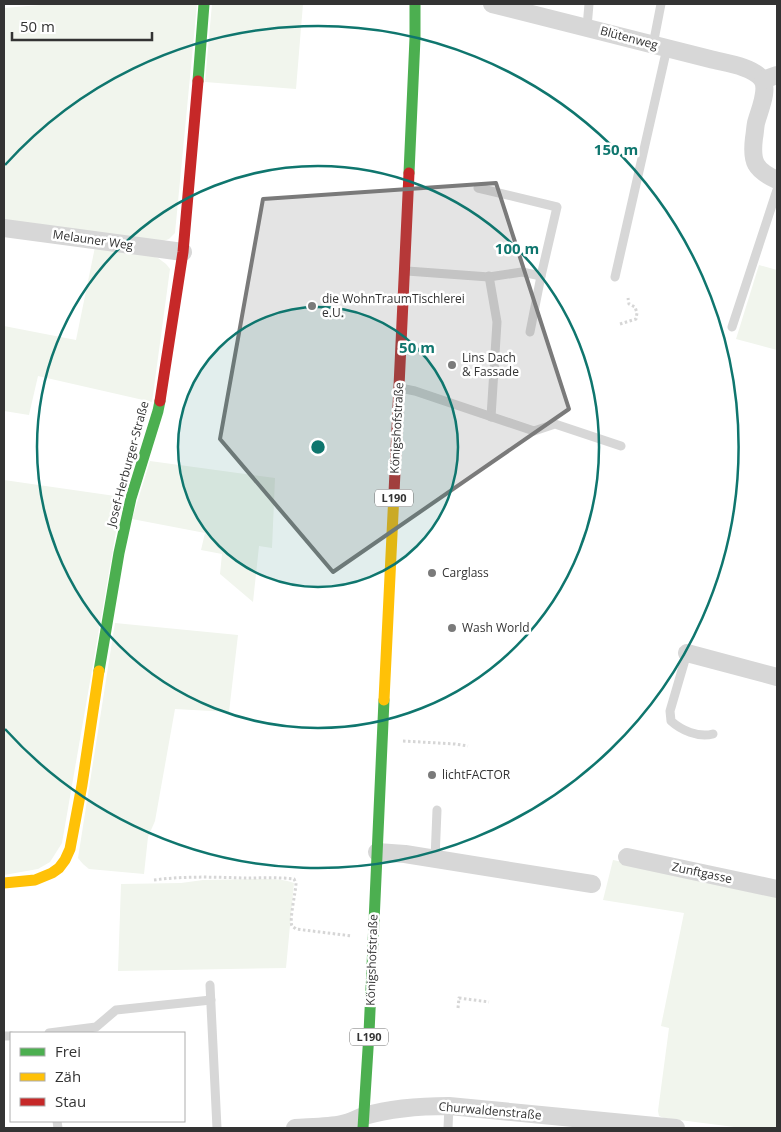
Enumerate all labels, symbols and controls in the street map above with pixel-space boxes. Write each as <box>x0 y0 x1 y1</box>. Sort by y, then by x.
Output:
scale bar <box>12 10 152 42</box>
text: 50 m <box>20 16 55 36</box>
street label: Blütenweg <box>598 22 660 53</box>
text: 150 m <box>594 139 638 159</box>
street label: Melauner Weg <box>52 225 135 254</box>
text: 100 m <box>495 238 539 258</box>
place label: die WohnTraumTischlerei e.U. <box>322 290 465 321</box>
marker: die WohnTraumTischlerei e.U. <box>306 300 318 312</box>
text: 50 m <box>399 337 435 357</box>
place label: Lins Dach & Fassade <box>462 349 519 380</box>
marker: Lins Dach & Fassade <box>446 359 458 371</box>
street label: Königshofstraße <box>386 382 407 474</box>
street label: Josef-Herburger-Straße <box>102 399 153 530</box>
centre of rings <box>309 438 327 456</box>
road number: L190 <box>375 489 413 506</box>
place label: Carglass <box>442 564 489 581</box>
marker: Carglass <box>426 567 438 579</box>
place label: Wash World <box>462 619 530 636</box>
marker: Wash World <box>446 622 458 634</box>
place label: lichtFACTOR <box>442 766 511 783</box>
marker: lichtFACTOR <box>426 769 438 781</box>
street label: Zunftgasse <box>670 858 734 887</box>
street label: Königshofstraße <box>361 914 382 1006</box>
road number: L190 <box>350 1028 388 1046</box>
legend <box>10 1032 185 1122</box>
text: Frei <box>55 1041 81 1061</box>
text: Zäh <box>55 1066 81 1086</box>
text: Stau <box>55 1091 86 1111</box>
street label: Churwaldenstraße <box>438 1098 543 1123</box>

